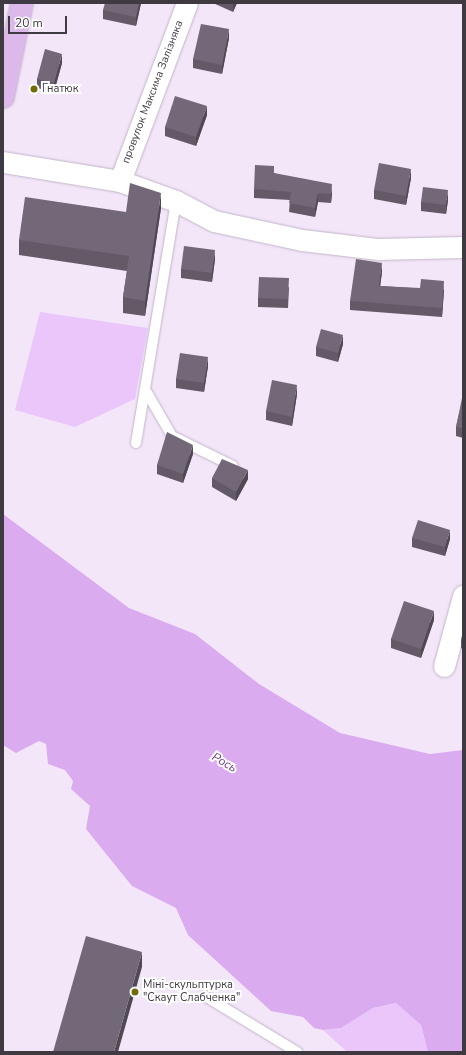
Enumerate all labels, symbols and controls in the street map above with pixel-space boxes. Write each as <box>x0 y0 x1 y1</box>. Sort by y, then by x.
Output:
scale bar <box>10 8 69 34</box>
text: 20 m <box>15 15 43 31</box>
street label: провулок Максима Залізняка <box>120 19 186 165</box>
place label: Гнатюк <box>42 82 79 96</box>
marker: Гнатюк <box>29 84 39 94</box>
water label: Рось <box>209 750 239 776</box>
place label: Міні-скульптурка "Скаут Слабченка" <box>143 979 240 1005</box>
marker: Міні-скульптурка "Скаут Слабченка" <box>130 987 140 997</box>

